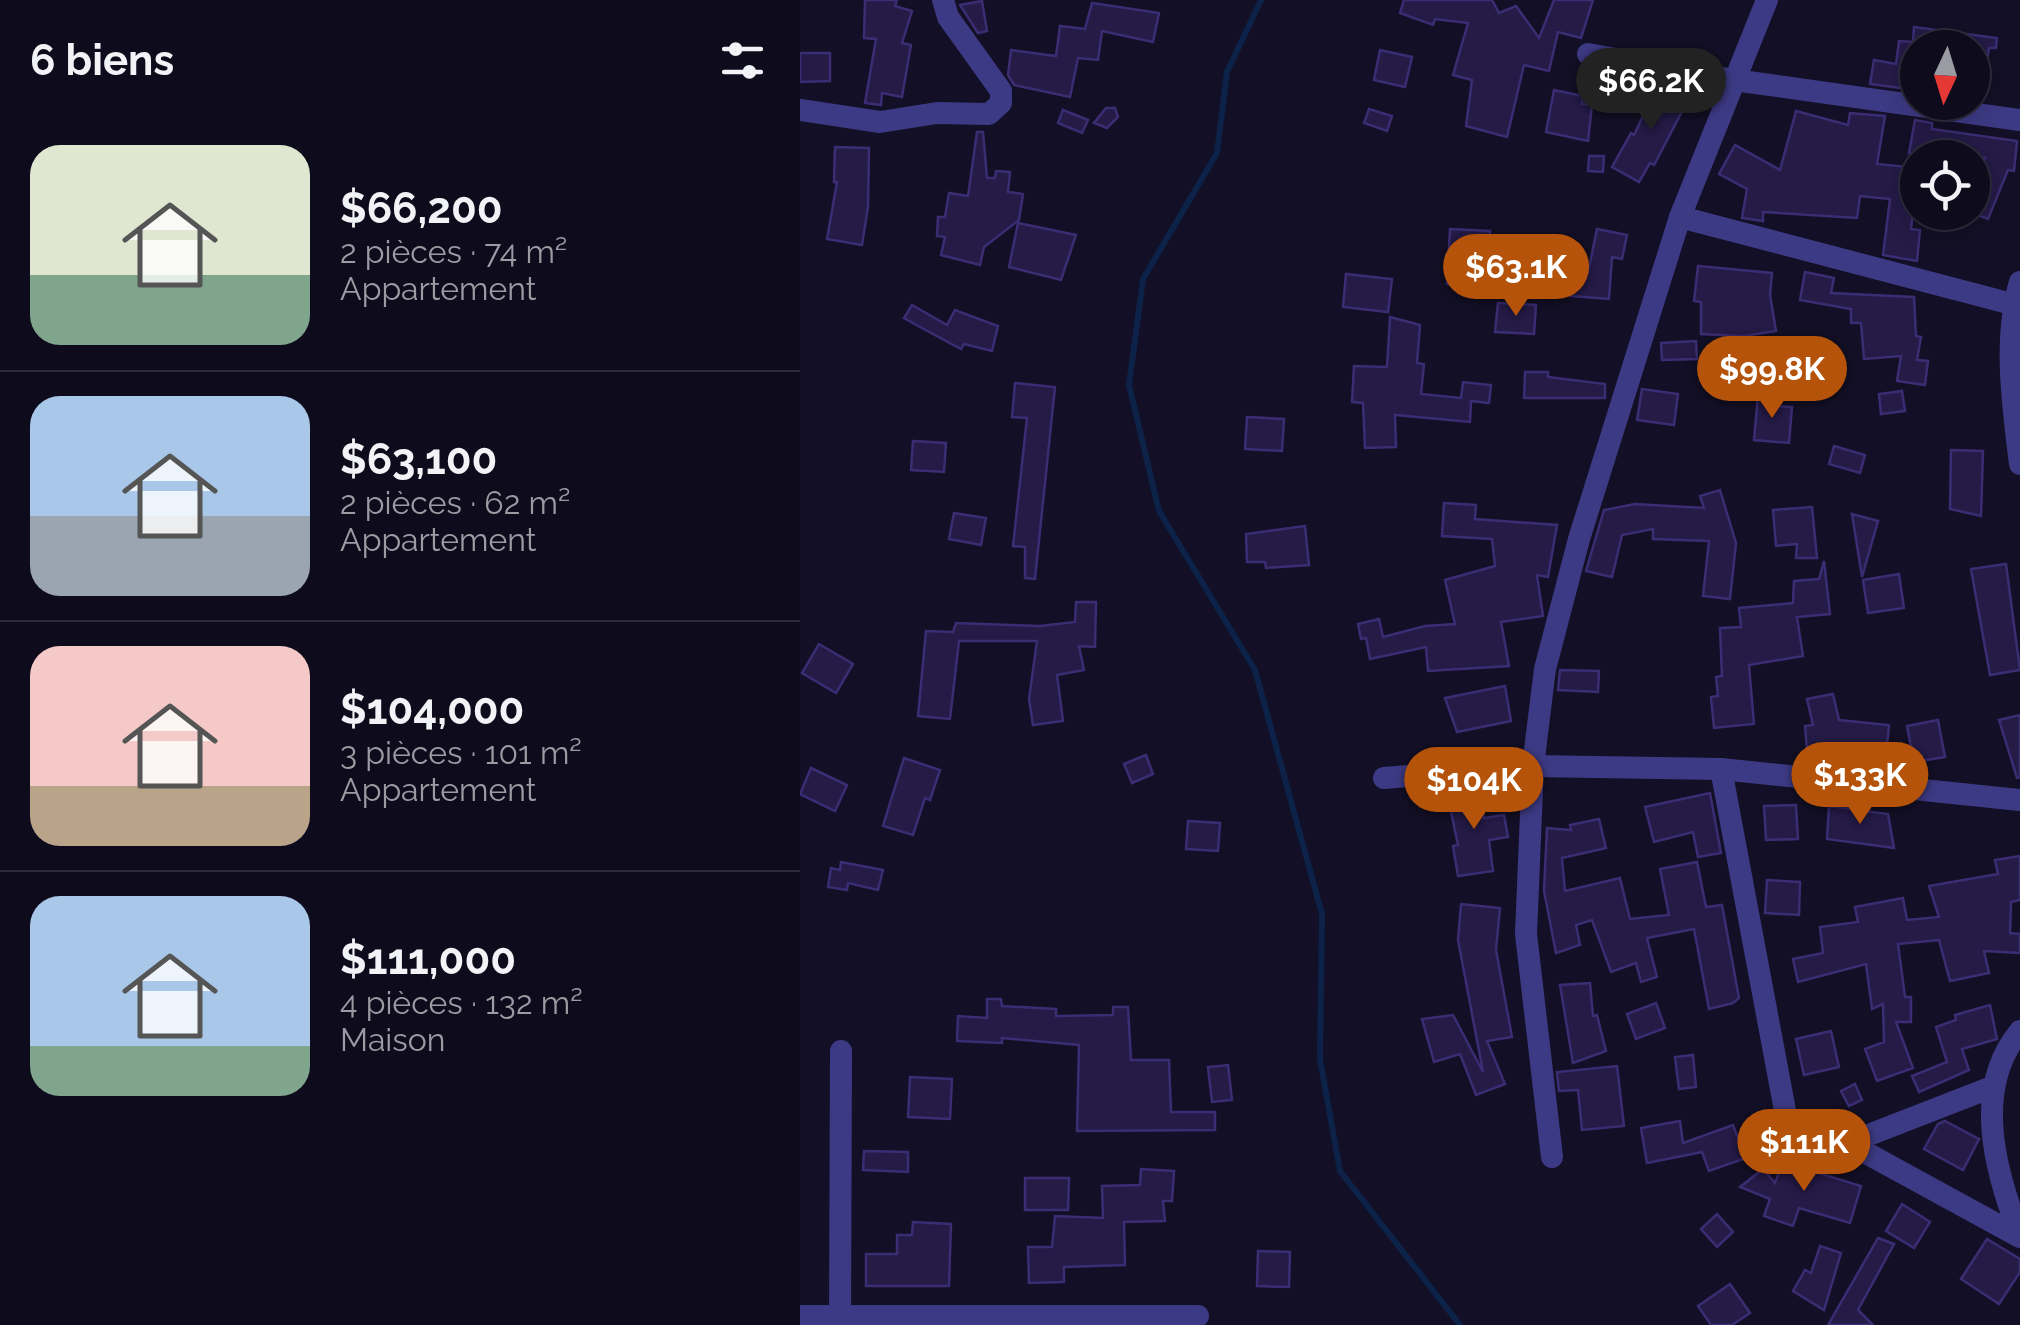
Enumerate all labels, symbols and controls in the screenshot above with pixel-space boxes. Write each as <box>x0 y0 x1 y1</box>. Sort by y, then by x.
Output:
north arrow <box>1900 30 1990 120</box>
map controls <box>1900 30 1990 230</box>
icon: filters <box>715 33 770 88</box>
text: 6 biens <box>30 36 174 85</box>
pin: $66.2K <box>1570 48 1732 133</box>
text: $66.2K <box>1598 62 1704 99</box>
button: locate <box>1900 140 1990 230</box>
text: $66,200 <box>340 184 503 233</box>
icon: home <box>110 185 230 305</box>
text: 2 pièces · 74 m² <box>340 233 567 270</box>
pin: $63.1K <box>1435 234 1597 319</box>
text: $63.1K <box>1465 248 1567 285</box>
text: Appartement <box>340 270 536 307</box>
pin: $99.8K <box>1691 336 1853 421</box>
text: $99.8K <box>1719 350 1825 387</box>
text: $63,100 <box>340 435 497 484</box>
icon: home <box>110 436 230 556</box>
text: 2 pièces · 62 m² <box>340 484 570 521</box>
text: Appartement <box>340 521 536 558</box>
text: $104,000 <box>340 685 524 734</box>
icon: home <box>110 686 230 806</box>
text: 3 pièces · 101 m² <box>340 734 582 771</box>
pin: $133K <box>1790 742 1930 827</box>
pin: $104K <box>1404 747 1544 832</box>
text: $133K <box>1813 756 1907 793</box>
text: $104K <box>1426 761 1522 798</box>
text: Appartement <box>340 771 536 808</box>
text: $111,000 <box>340 935 516 984</box>
icon: home <box>110 936 230 1056</box>
text: 4 pièces · 132 m² <box>340 984 583 1021</box>
text: Maison <box>340 1021 445 1058</box>
pin: $111K <box>1734 1109 1874 1194</box>
text: $111K <box>1759 1123 1849 1160</box>

